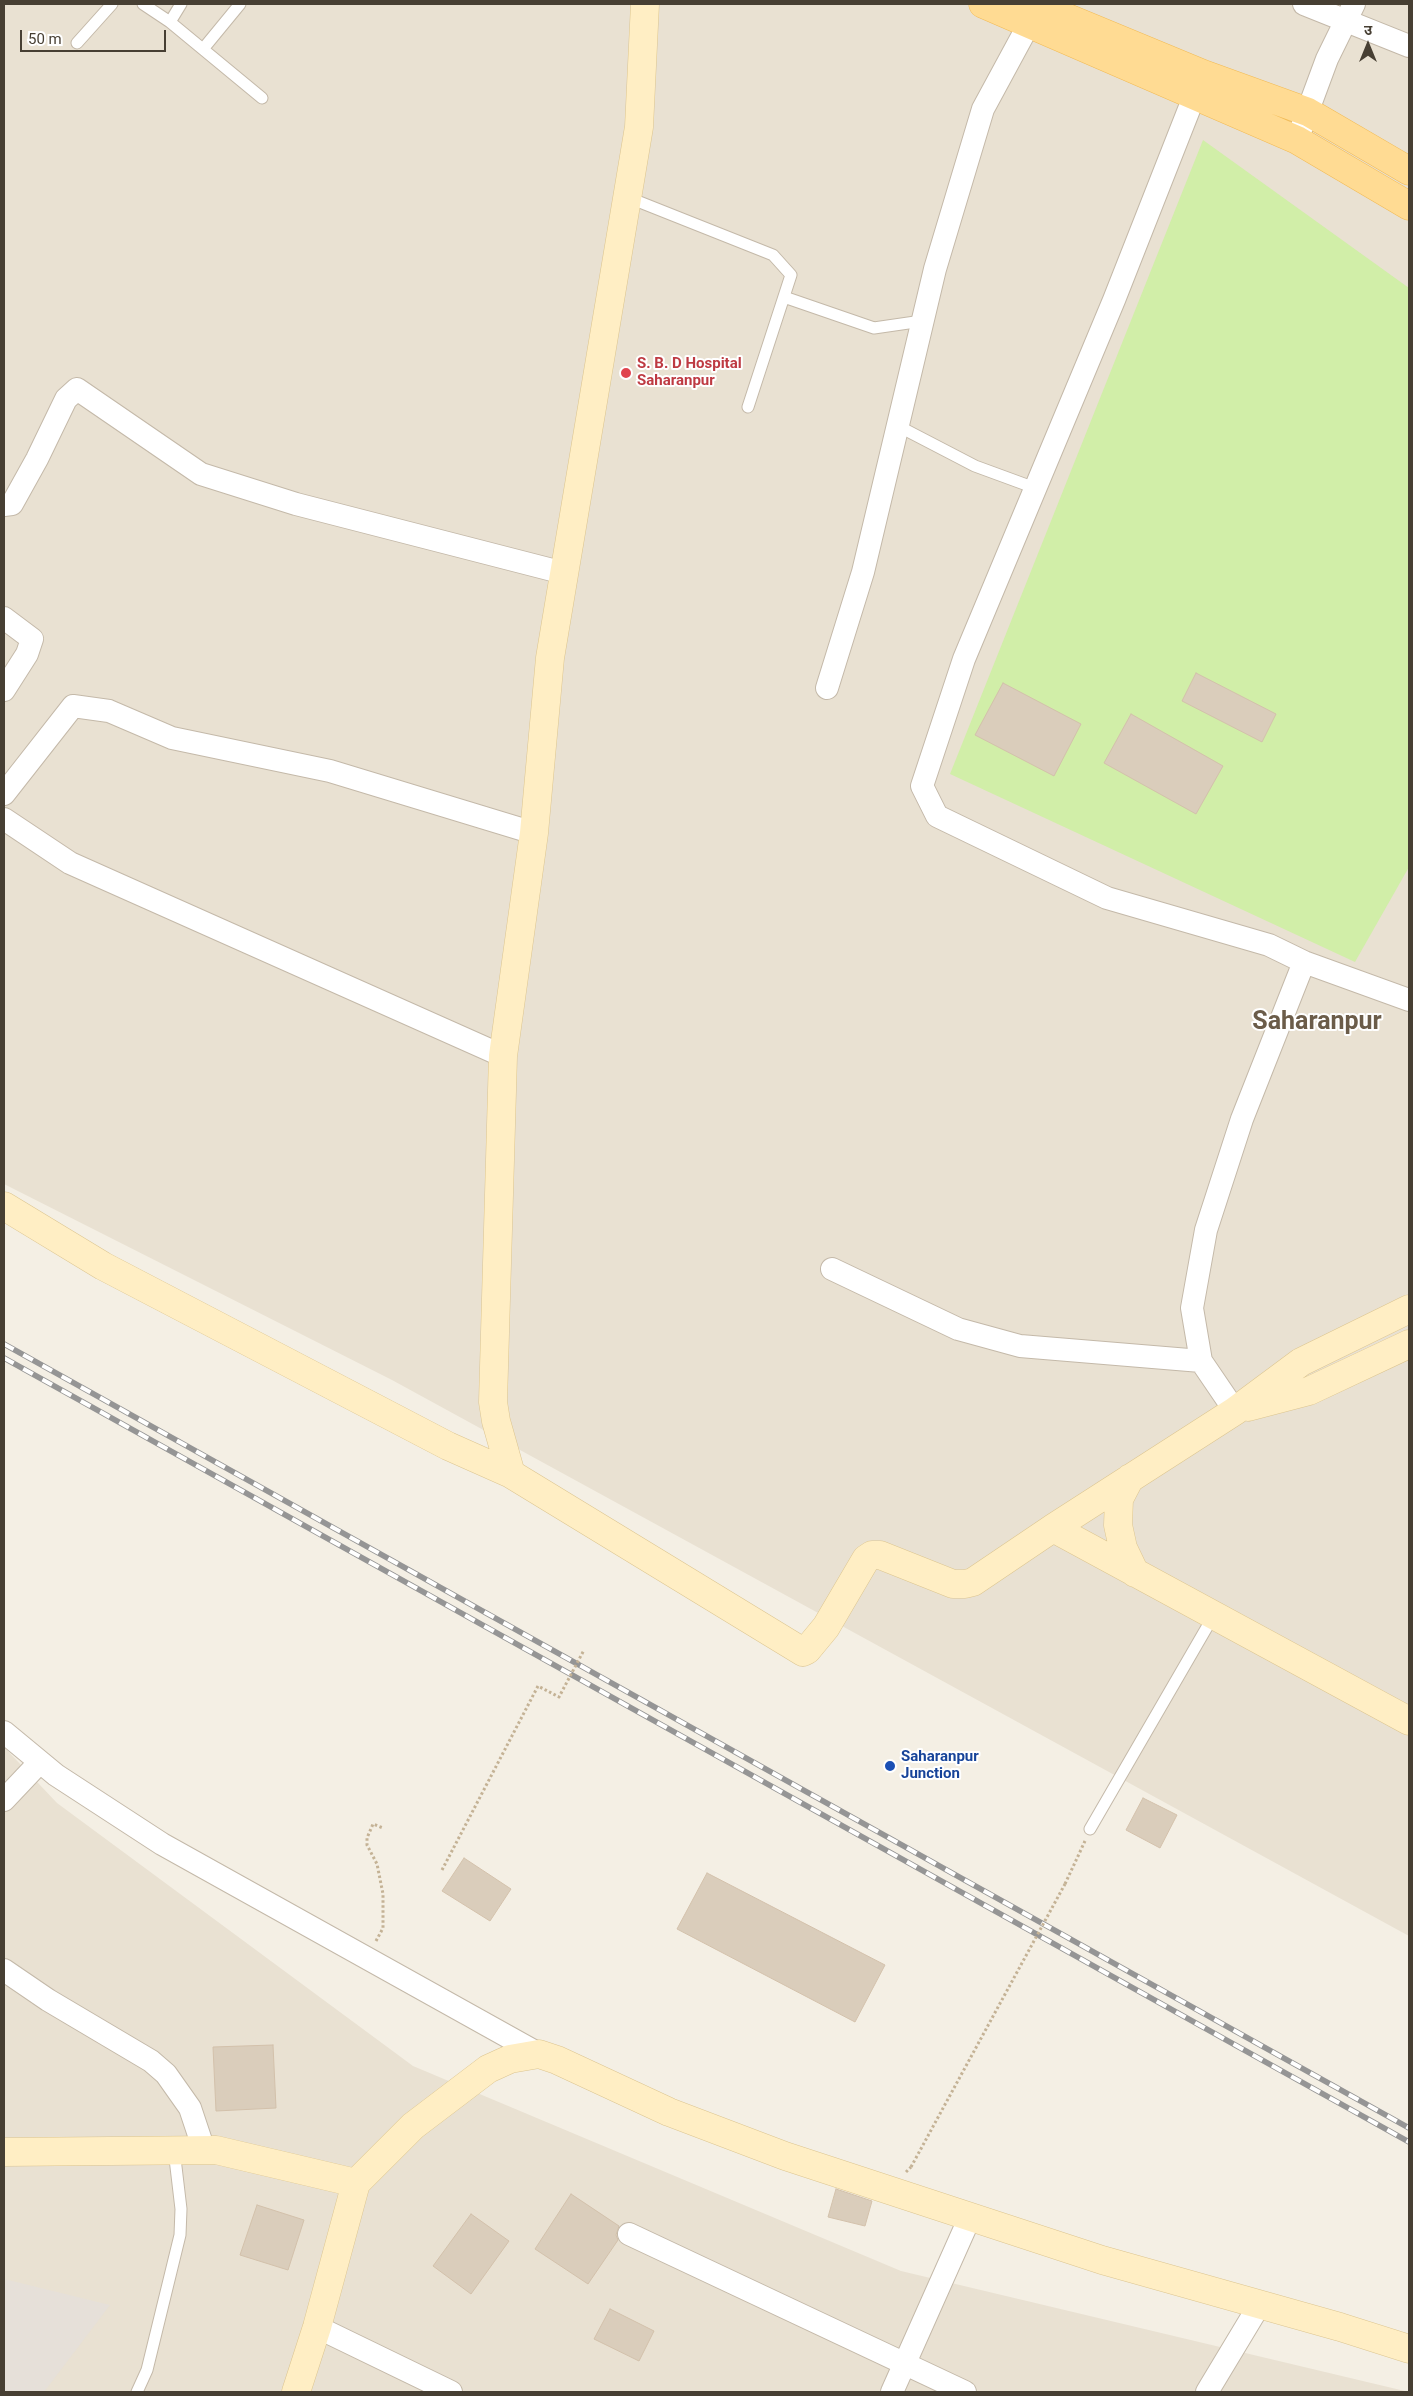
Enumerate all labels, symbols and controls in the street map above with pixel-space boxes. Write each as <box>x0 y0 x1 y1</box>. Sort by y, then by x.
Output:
scale bar <box>22 20 169 52</box>
north arrow <box>1343 20 1393 70</box>
text: उ <box>1364 22 1372 38</box>
text: 50 m <box>28 30 62 48</box>
place label: S. B. D Hospital Saharanpur <box>637 355 742 390</box>
marker: S. B. D Hospital Saharanpur <box>619 366 633 380</box>
district label: Saharanpur <box>1252 1008 1382 1038</box>
place label: Saharanpur Junction <box>901 1748 979 1783</box>
marker: Saharanpur Junction <box>883 1759 897 1773</box>

